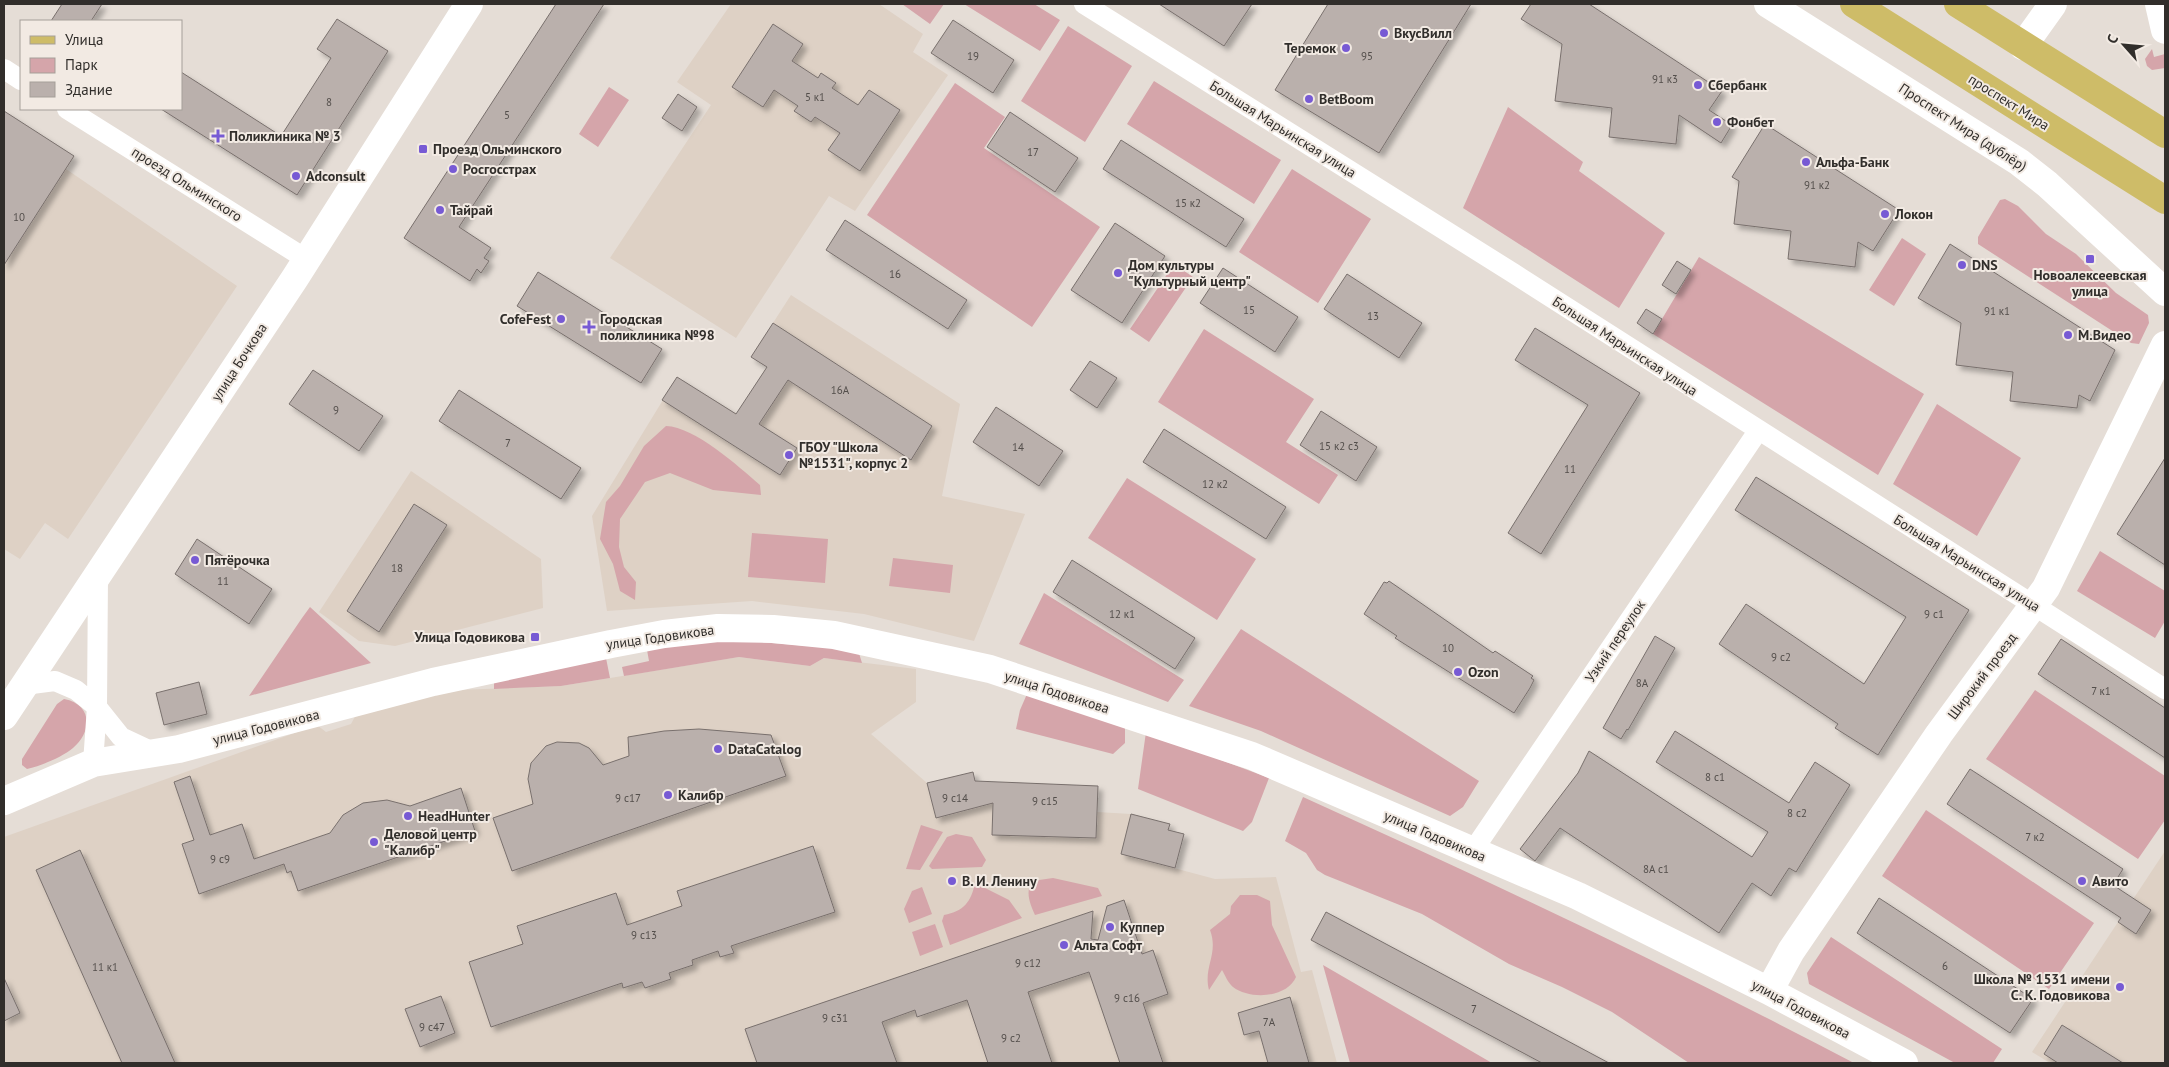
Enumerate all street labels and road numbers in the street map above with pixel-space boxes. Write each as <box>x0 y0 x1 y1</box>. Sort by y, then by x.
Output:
street label: проспект Мира <box>1965 70 2053 134</box>
street label: Большая Марьинская улица <box>1206 76 1360 182</box>
street label: Проспект Мира (дублёр) <box>1896 79 2030 175</box>
street label: проезд Ольминского <box>128 143 246 225</box>
street label: Большая Марьинская улица <box>1549 292 1701 400</box>
street label: улица Бочкова <box>207 320 271 404</box>
street label: Большая Марьинская улица <box>1890 510 2044 616</box>
street label: Узкий переулок <box>1581 596 1649 686</box>
street label: улица Годовикова <box>605 620 715 654</box>
street label: Широкий проезд <box>1943 629 2021 723</box>
street label: улица Годовикова <box>1002 667 1112 717</box>
street label: улица Годовикова <box>211 705 321 749</box>
street label: улица Годовикова <box>1381 806 1489 866</box>
street label: улица Годовикова <box>1749 975 1853 1043</box>

